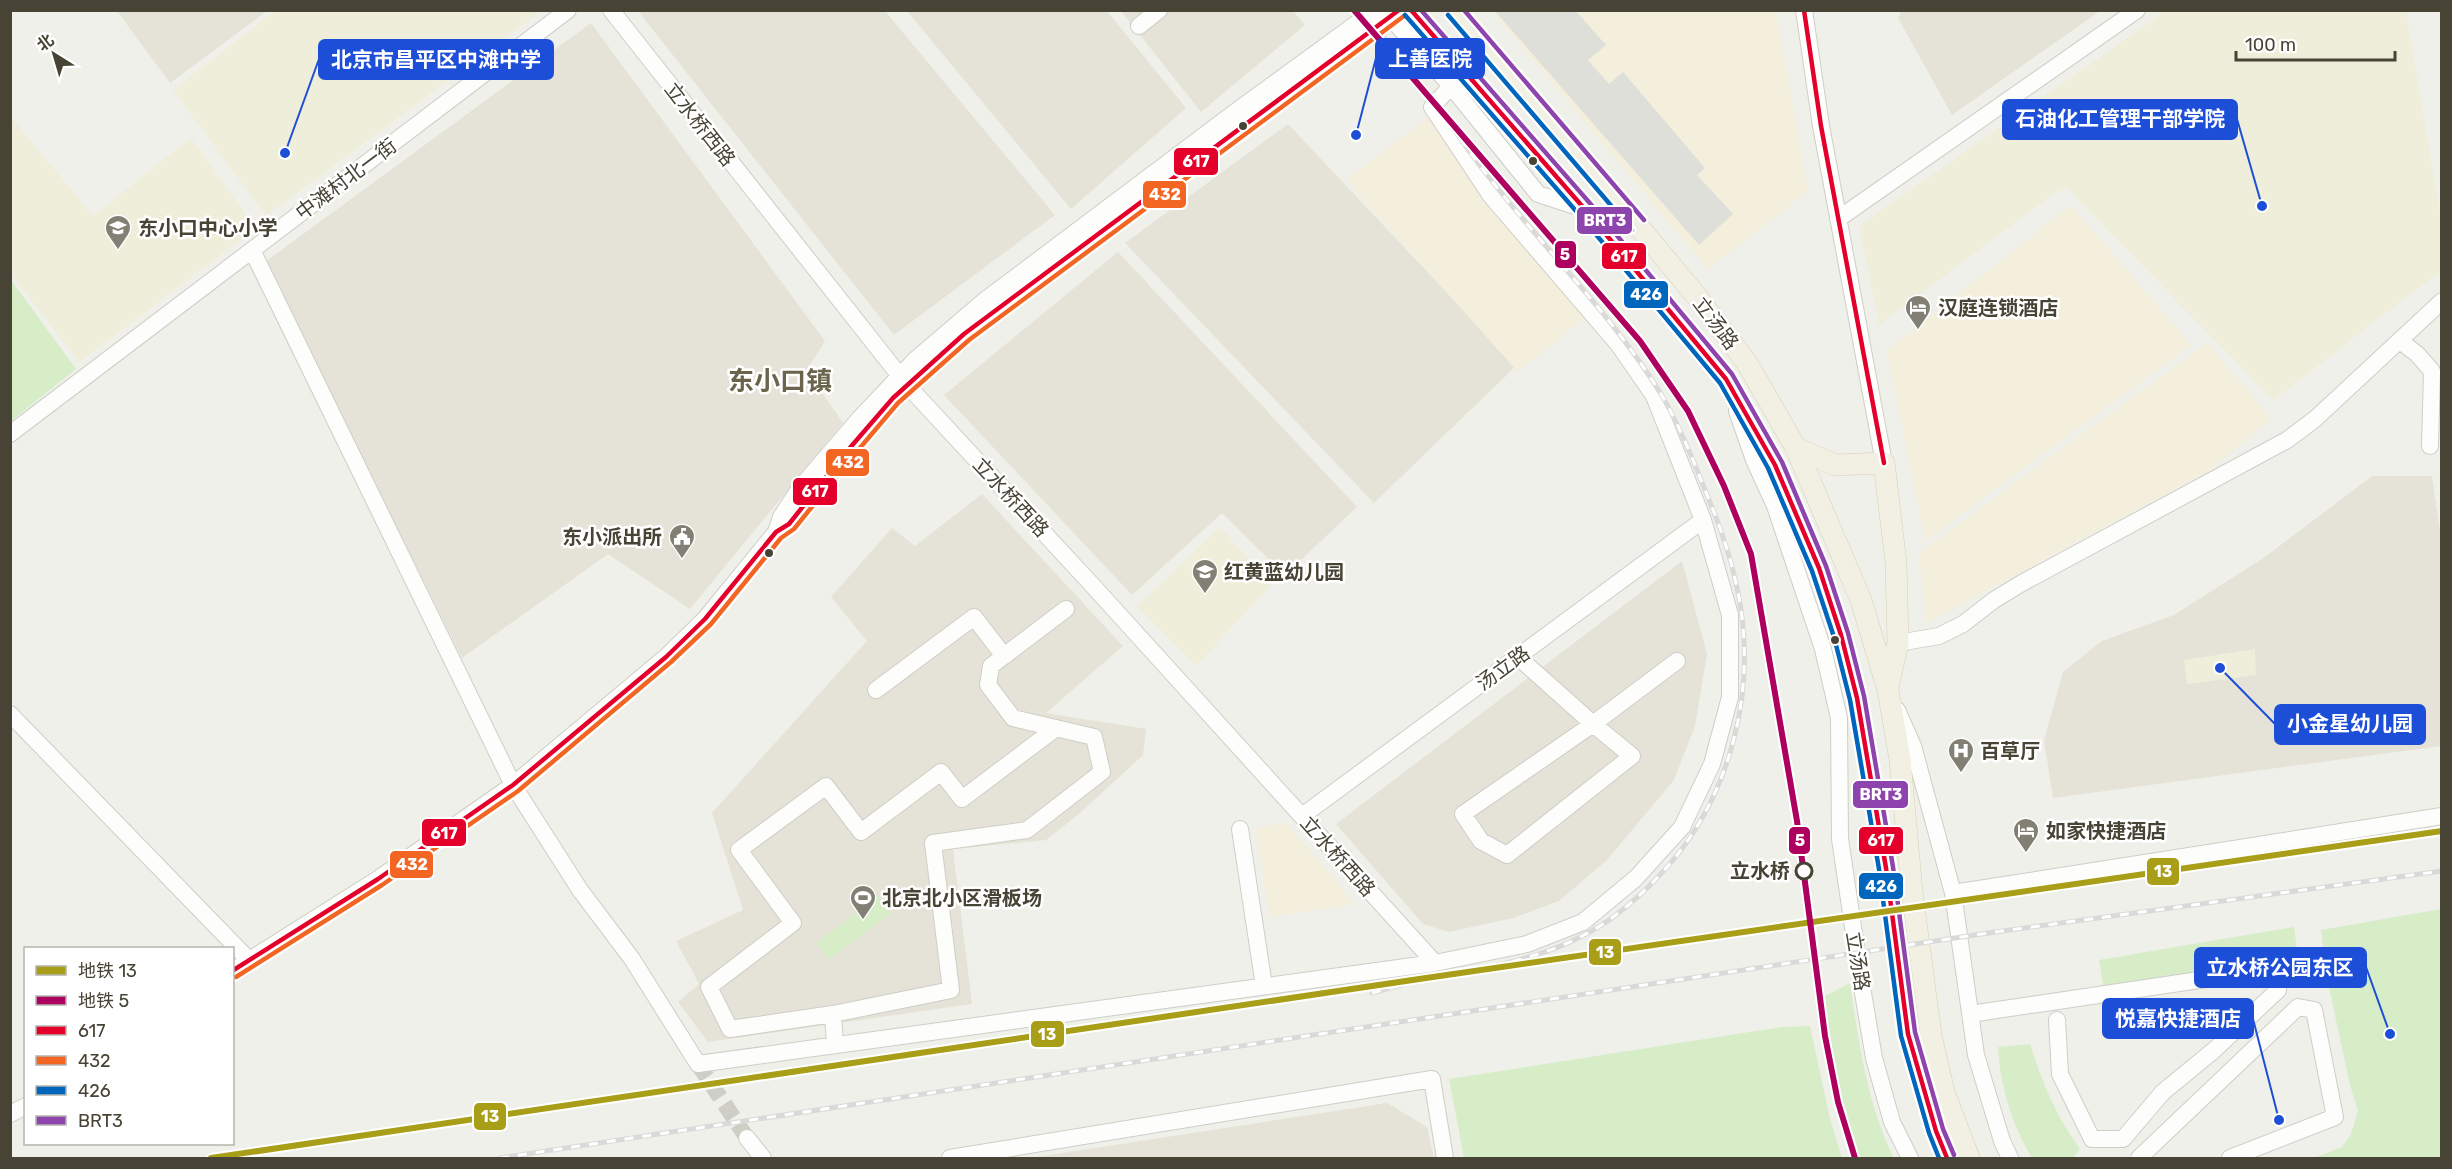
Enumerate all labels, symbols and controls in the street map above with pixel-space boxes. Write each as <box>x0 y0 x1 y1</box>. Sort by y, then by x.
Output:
north arrow <box>24 24 84 84</box>
scale bar <box>2236 24 2395 62</box>
text: 北 <box>33 30 57 55</box>
text: 100 m <box>2245 34 2296 56</box>
callout: 上善医院 <box>1376 39 1484 78</box>
callout: 北京市昌平区中滩中学 <box>319 40 553 79</box>
text: 上善医院 <box>1388 46 1472 71</box>
text: 北京市昌平区中滩中学 <box>331 47 541 72</box>
street label: 立水桥西路 <box>660 77 740 171</box>
callout: 石油化工管理干部学院 <box>2003 100 2237 139</box>
text: 石油化工管理干部学院 <box>2015 106 2225 131</box>
unlabelled marker <box>1237 120 1249 132</box>
street label: 中滩村北一街 <box>291 133 401 225</box>
line badge: 617 <box>1173 147 1219 176</box>
text: 617 <box>1182 152 1210 171</box>
unlabelled marker <box>1527 155 1539 167</box>
line badge: 432 <box>1142 180 1187 209</box>
text: 432 <box>1149 185 1181 204</box>
line badge: BRT3 <box>1576 206 1633 235</box>
text: BRT3 <box>1584 211 1626 230</box>
school or university icon: 东小口中心小学 <box>103 213 133 251</box>
place label: 东小口中心小学 <box>138 216 278 240</box>
line badge: 5 <box>1554 240 1577 269</box>
line badge: 617 <box>1601 242 1647 270</box>
text: 5 <box>1560 245 1570 264</box>
text: 617 <box>1610 247 1638 266</box>
line badge: 426 <box>1623 280 1669 309</box>
text: 426 <box>1630 285 1662 304</box>
street label: 立汤路 <box>1688 292 1744 354</box>
hotel icon: 汉庭连锁酒店 <box>1903 293 1933 331</box>
place label: 汉庭连锁酒店 <box>1938 296 2058 320</box>
district label: 东小口镇 <box>728 366 832 397</box>
line badge: 432 <box>825 448 870 477</box>
street label: 立水桥西路 <box>968 452 1054 542</box>
text: 432 <box>832 453 864 472</box>
line badge: 617 <box>792 477 838 506</box>
text: 617 <box>801 482 829 501</box>
public building icon: 东小派出所 <box>667 522 697 560</box>
place label: 东小派出所 <box>562 525 662 549</box>
unlabelled marker <box>763 547 775 559</box>
school or university icon: 红黄蓝幼儿园 <box>1190 557 1220 595</box>
place label: 红黄蓝幼儿园 <box>1224 560 1344 584</box>
unlabelled marker <box>1829 634 1841 646</box>
street label: 汤立路 <box>1472 641 1534 695</box>
callout: 小金星幼儿园 <box>2275 705 2425 744</box>
text: 小金星幼儿园 <box>2287 711 2413 736</box>
hospital icon: 百草厅 <box>1946 736 1976 774</box>
place label: 百草厅 <box>1980 739 2040 763</box>
line badge: BRT3 <box>1852 780 1909 809</box>
text: BRT3 <box>1860 785 1902 804</box>
street label: 立水桥西路 <box>1296 811 1380 901</box>
hotel icon: 如家快捷酒店 <box>2011 816 2041 854</box>
line badge: 617 <box>421 818 467 847</box>
place label: 如家快捷酒店 <box>2046 819 2166 843</box>
text: 617 <box>430 824 458 843</box>
line badge: 5 <box>1788 826 1811 855</box>
line badge: 617 <box>1858 826 1904 855</box>
text: 5 <box>1795 831 1805 850</box>
text: 617 <box>1867 831 1895 850</box>
line badge: 432 <box>389 850 434 879</box>
text: 432 <box>396 855 428 874</box>
line badge: 13 <box>2146 857 2180 886</box>
place label: 立水桥 <box>1730 859 1790 883</box>
marker: 立水桥 <box>1795 862 1813 880</box>
text: 13 <box>2154 862 2172 881</box>
line badge: 426 <box>1858 872 1904 900</box>
text: 426 <box>1865 877 1897 896</box>
sports icon: 北京北小区滑板场 <box>848 883 878 921</box>
place label: 北京北小区滑板场 <box>882 886 1042 910</box>
street label: 立汤路 <box>1841 929 1875 993</box>
line badge: 13 <box>1588 938 1622 966</box>
text: 13 <box>1596 943 1614 962</box>
legend <box>24 947 234 1145</box>
callout: 立水桥公园东区 <box>2195 948 2366 987</box>
text: 立水桥公园东区 <box>2207 955 2354 980</box>
text: 地铁 13 <box>78 960 137 982</box>
text: 地铁 5 <box>78 990 129 1012</box>
callout: 悦嘉快捷酒店 <box>2103 999 2253 1038</box>
text: 悦嘉快捷酒店 <box>2115 1006 2241 1031</box>
text: 617 <box>78 1020 105 1042</box>
line badge: 13 <box>1030 1020 1065 1048</box>
text: 13 <box>1038 1025 1056 1044</box>
text: 432 <box>78 1050 111 1072</box>
text: 426 <box>78 1080 111 1102</box>
line badge: 13 <box>473 1102 507 1131</box>
text: 13 <box>481 1107 499 1126</box>
text: BRT3 <box>78 1110 123 1132</box>

